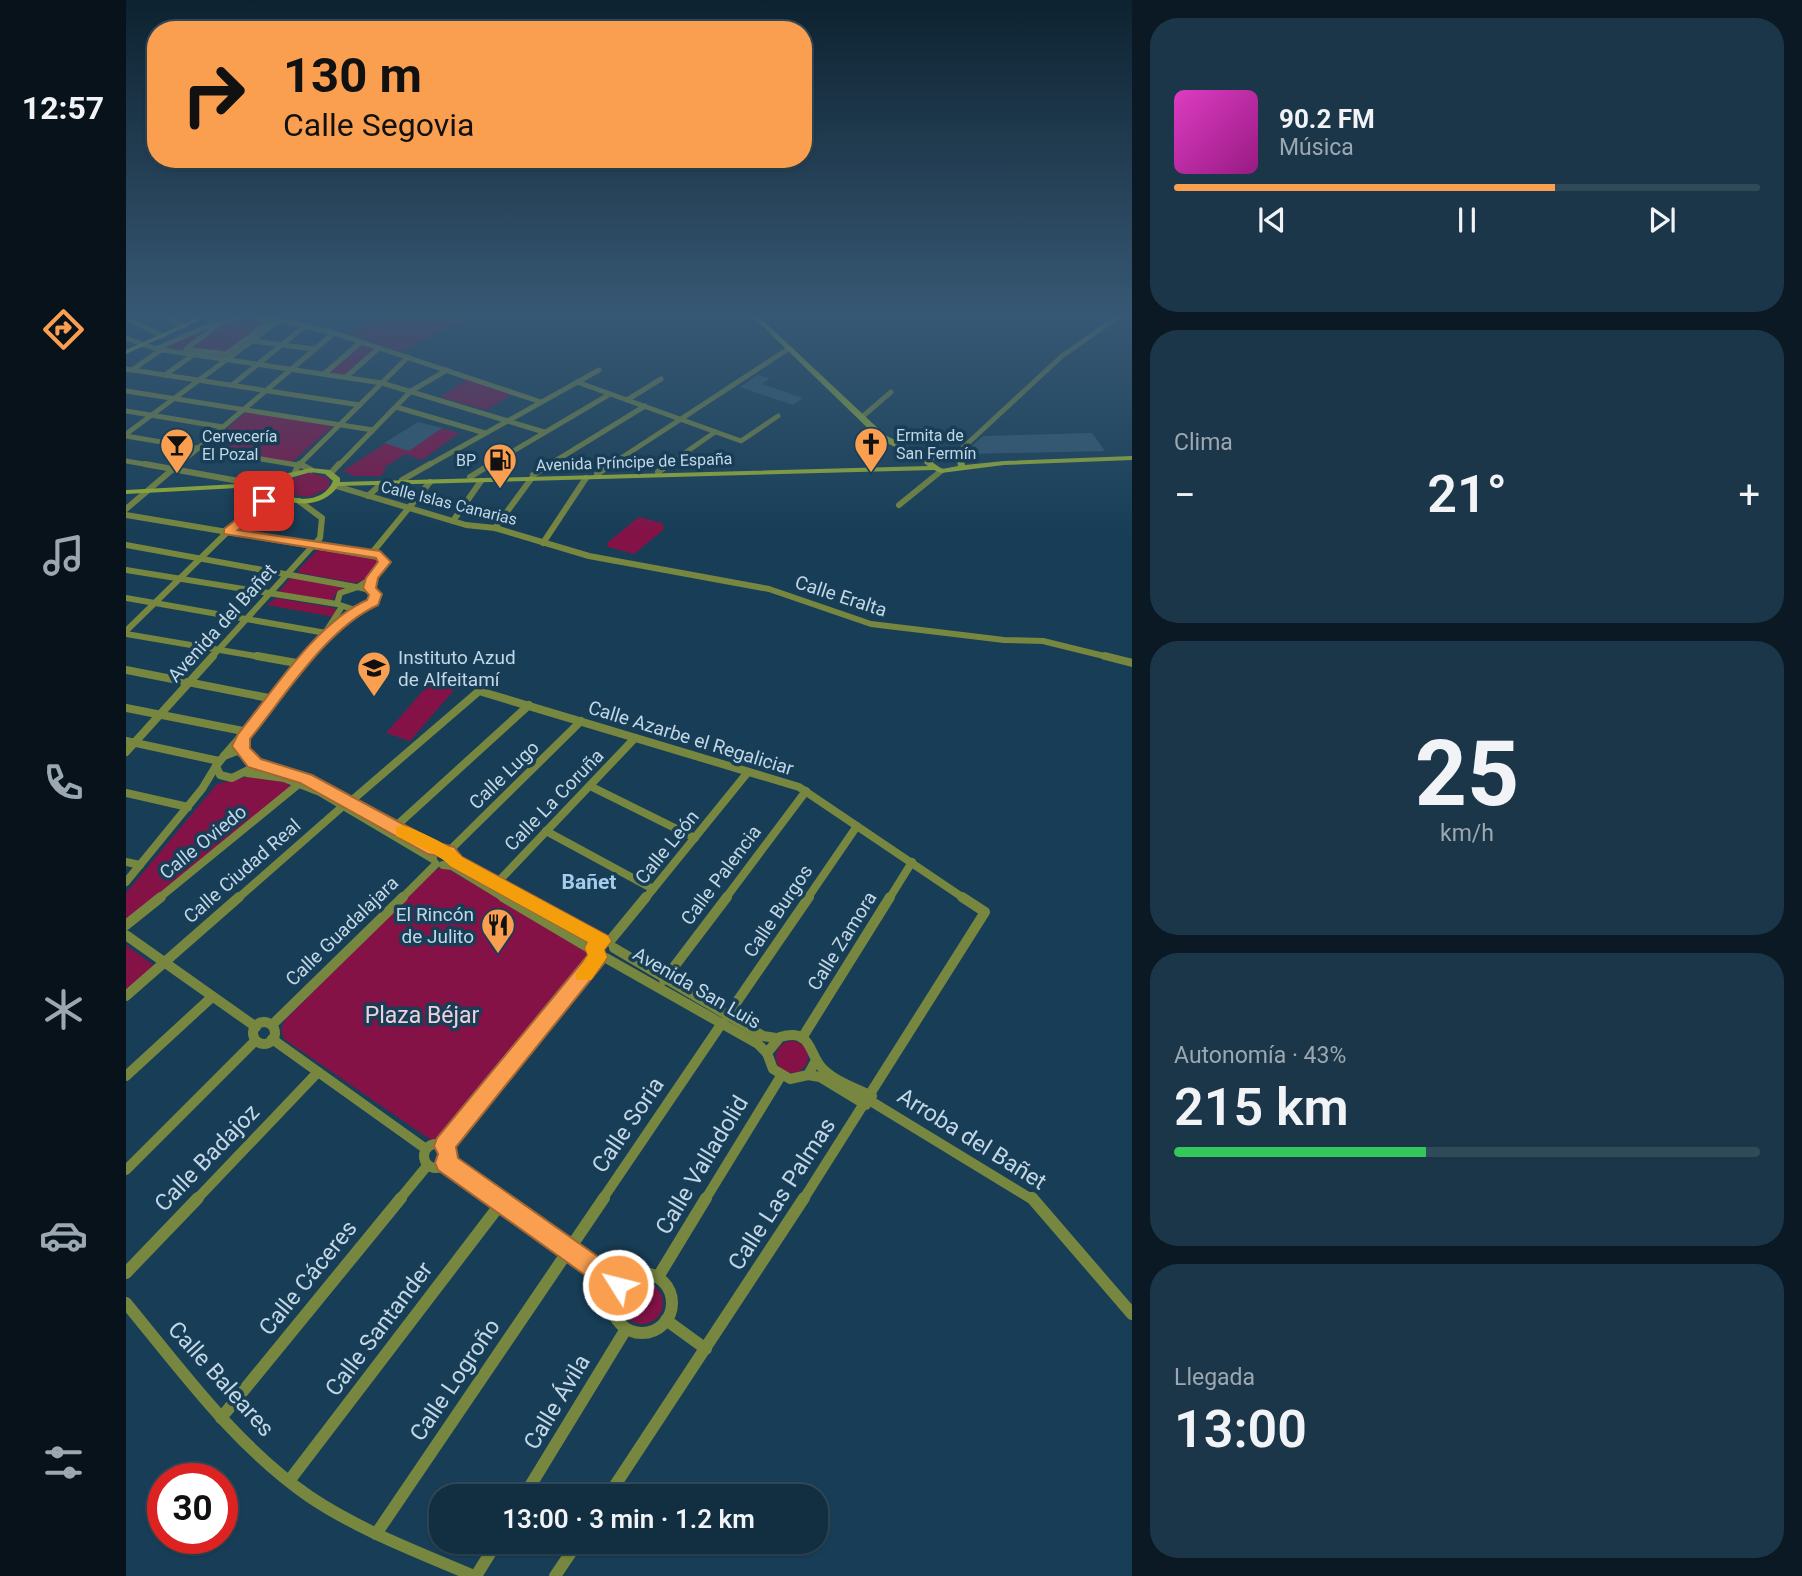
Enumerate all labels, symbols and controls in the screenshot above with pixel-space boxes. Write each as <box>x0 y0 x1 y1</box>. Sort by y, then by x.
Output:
text: 130 m <box>283 47 422 104</box>
icon: right <box>168 49 259 140</box>
text: 12:57 <box>22 89 104 127</box>
text: 90.2 FM <box>1279 104 1375 134</box>
text: Calle Segovia <box>283 106 474 144</box>
text: Música <box>1279 134 1354 161</box>
icon: previous <box>1253 201 1291 239</box>
icon: pause <box>1448 201 1486 239</box>
icon: next <box>1643 201 1681 239</box>
icon: directions <box>39 305 88 354</box>
church icon: Ermita de San Fermín <box>852 425 890 474</box>
bar icon: Cervecería El Pozal <box>158 426 196 475</box>
place label: Ermita de San Fermín <box>896 426 976 463</box>
place label: Cervecería El Pozal <box>202 427 278 464</box>
text: Clima <box>1174 429 1233 456</box>
fuel station icon: BP <box>481 441 519 490</box>
street label: Avenida Príncipe de España <box>535 449 733 475</box>
place label: BP <box>456 451 476 470</box>
text: 21° <box>1427 464 1507 525</box>
pin <box>234 471 294 531</box>
text: − <box>1174 473 1196 517</box>
text: + <box>1738 473 1760 517</box>
street label: Calle Islas Canarias <box>379 477 519 529</box>
icon: arrive <box>245 482 283 520</box>
icon: music <box>39 531 88 580</box>
street label: Avenida del Bañet <box>163 559 281 687</box>
street label: Calle Eralta <box>792 570 890 622</box>
place label: Instituto Azud de Alfeitamí <box>398 646 516 691</box>
school or university icon: Instituto Azud de Alfeitamí <box>355 649 393 698</box>
street label: Calle Azarbe el Regaliciar <box>585 696 797 780</box>
text: 25 <box>1415 721 1519 827</box>
street label: Calle Lugo <box>464 736 544 814</box>
street label: Calle La Coruña <box>500 744 608 856</box>
icon: phone <box>39 758 88 807</box>
street label: Calle Oviedo <box>155 800 251 884</box>
street label: Calle León <box>630 805 704 889</box>
street label: Calle Ciudad Real <box>179 814 305 928</box>
text: km/h <box>1440 820 1494 847</box>
street label: Calle Palencia <box>676 821 766 929</box>
street label: Calle Burgos <box>739 860 817 962</box>
district label: Bañet <box>562 870 616 894</box>
street label: Calle Guadalajara <box>281 871 403 991</box>
street label: Calle Zamora <box>802 887 882 995</box>
place label: El Rincón de Julito <box>396 903 474 948</box>
restaurant icon: El Rincón de Julito <box>479 906 517 955</box>
street label: Avenida San Luis <box>629 942 765 1034</box>
icon: climate <box>39 985 88 1034</box>
park label: Plaza Béjar <box>365 1002 479 1029</box>
text: Autonomía · 43% <box>1174 1042 1346 1069</box>
street label: Calle Soria <box>586 1072 670 1178</box>
text: 215 km <box>1174 1077 1349 1138</box>
street label: Arroba del Bañet <box>893 1082 1051 1196</box>
street label: Calle Valladolid <box>650 1091 754 1239</box>
street label: Calle Badajoz <box>149 1099 265 1217</box>
street label: Calle Las Palmas <box>723 1113 841 1275</box>
icon: car <box>39 1211 88 1260</box>
street label: Calle Cáceres <box>253 1215 363 1341</box>
position arrow <box>581 1248 655 1322</box>
street label: Calle Santander <box>320 1256 438 1401</box>
street label: Calle Logroño <box>404 1314 506 1446</box>
street label: Calle Baleares <box>162 1316 280 1442</box>
street label: Calle Ávila <box>517 1349 596 1454</box>
text: Llegada <box>1174 1364 1255 1391</box>
text: 13:00 <box>1174 1399 1307 1460</box>
icon: filters <box>39 1438 88 1487</box>
speed limit sign: 30 <box>147 1463 238 1554</box>
text: 13:00 · 3 min · 1.2 km <box>502 1504 755 1534</box>

